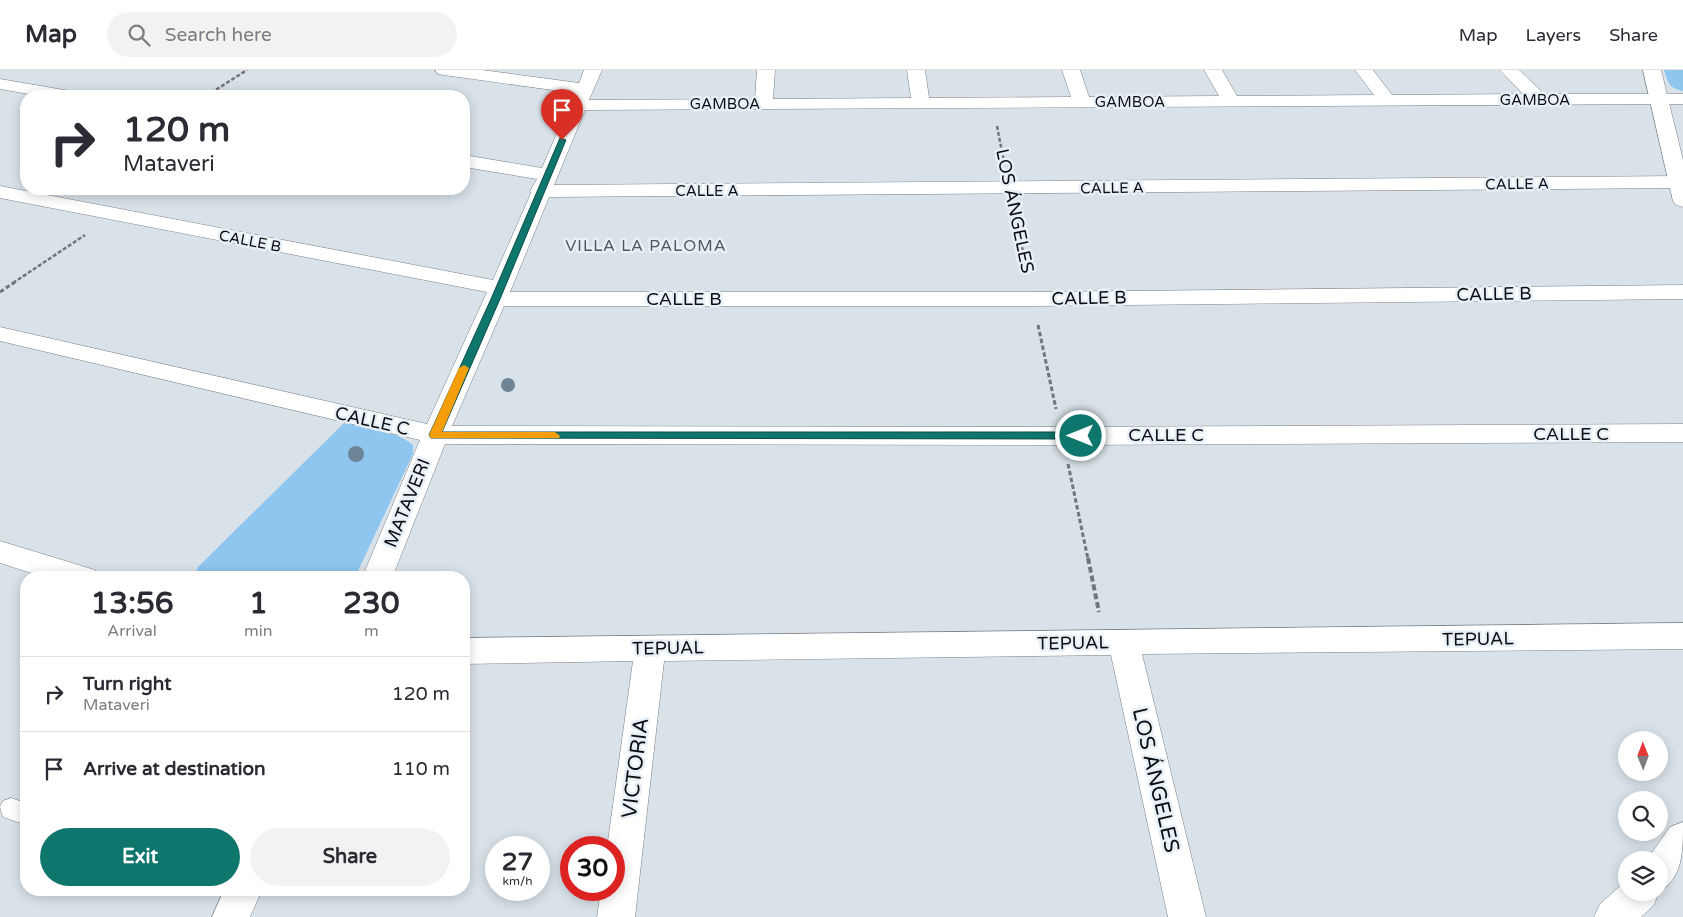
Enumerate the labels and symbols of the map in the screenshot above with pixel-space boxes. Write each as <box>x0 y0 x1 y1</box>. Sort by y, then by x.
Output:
pin <box>541 89 583 140</box>
street label: GAMBOA <box>1500 91 1570 109</box>
street label: GAMBOA <box>1095 93 1165 111</box>
street label: GAMBOA <box>690 95 760 113</box>
street label: LOS ÁNGELES <box>991 147 1039 275</box>
street label: CALLE A <box>1485 174 1549 194</box>
street label: CALLE A <box>1080 178 1144 198</box>
street label: CALLE A <box>675 182 739 200</box>
street label: CALLE B <box>217 226 283 256</box>
district label: VILLA LA PALOMA <box>565 236 727 256</box>
street label: CALLE B <box>1456 282 1532 306</box>
street label: CALLE B <box>1051 286 1127 310</box>
street label: CALLE B <box>646 288 722 310</box>
street label: CALLE C <box>333 402 411 440</box>
position arrow <box>1054 409 1106 461</box>
street label: CALLE C <box>1533 423 1609 445</box>
street label: CALLE C <box>1128 424 1204 446</box>
street label: MATAVERI <box>379 455 435 551</box>
street label: TEPUAL <box>1442 627 1515 651</box>
street label: TEPUAL <box>1037 631 1110 655</box>
street label: TEPUAL <box>632 636 705 660</box>
street label: LOS ÁNGELES <box>1127 705 1184 855</box>
street label: VICTORIA <box>617 716 654 820</box>
north arrow <box>1618 731 1668 781</box>
speed limit sign: 30 <box>560 836 625 901</box>

